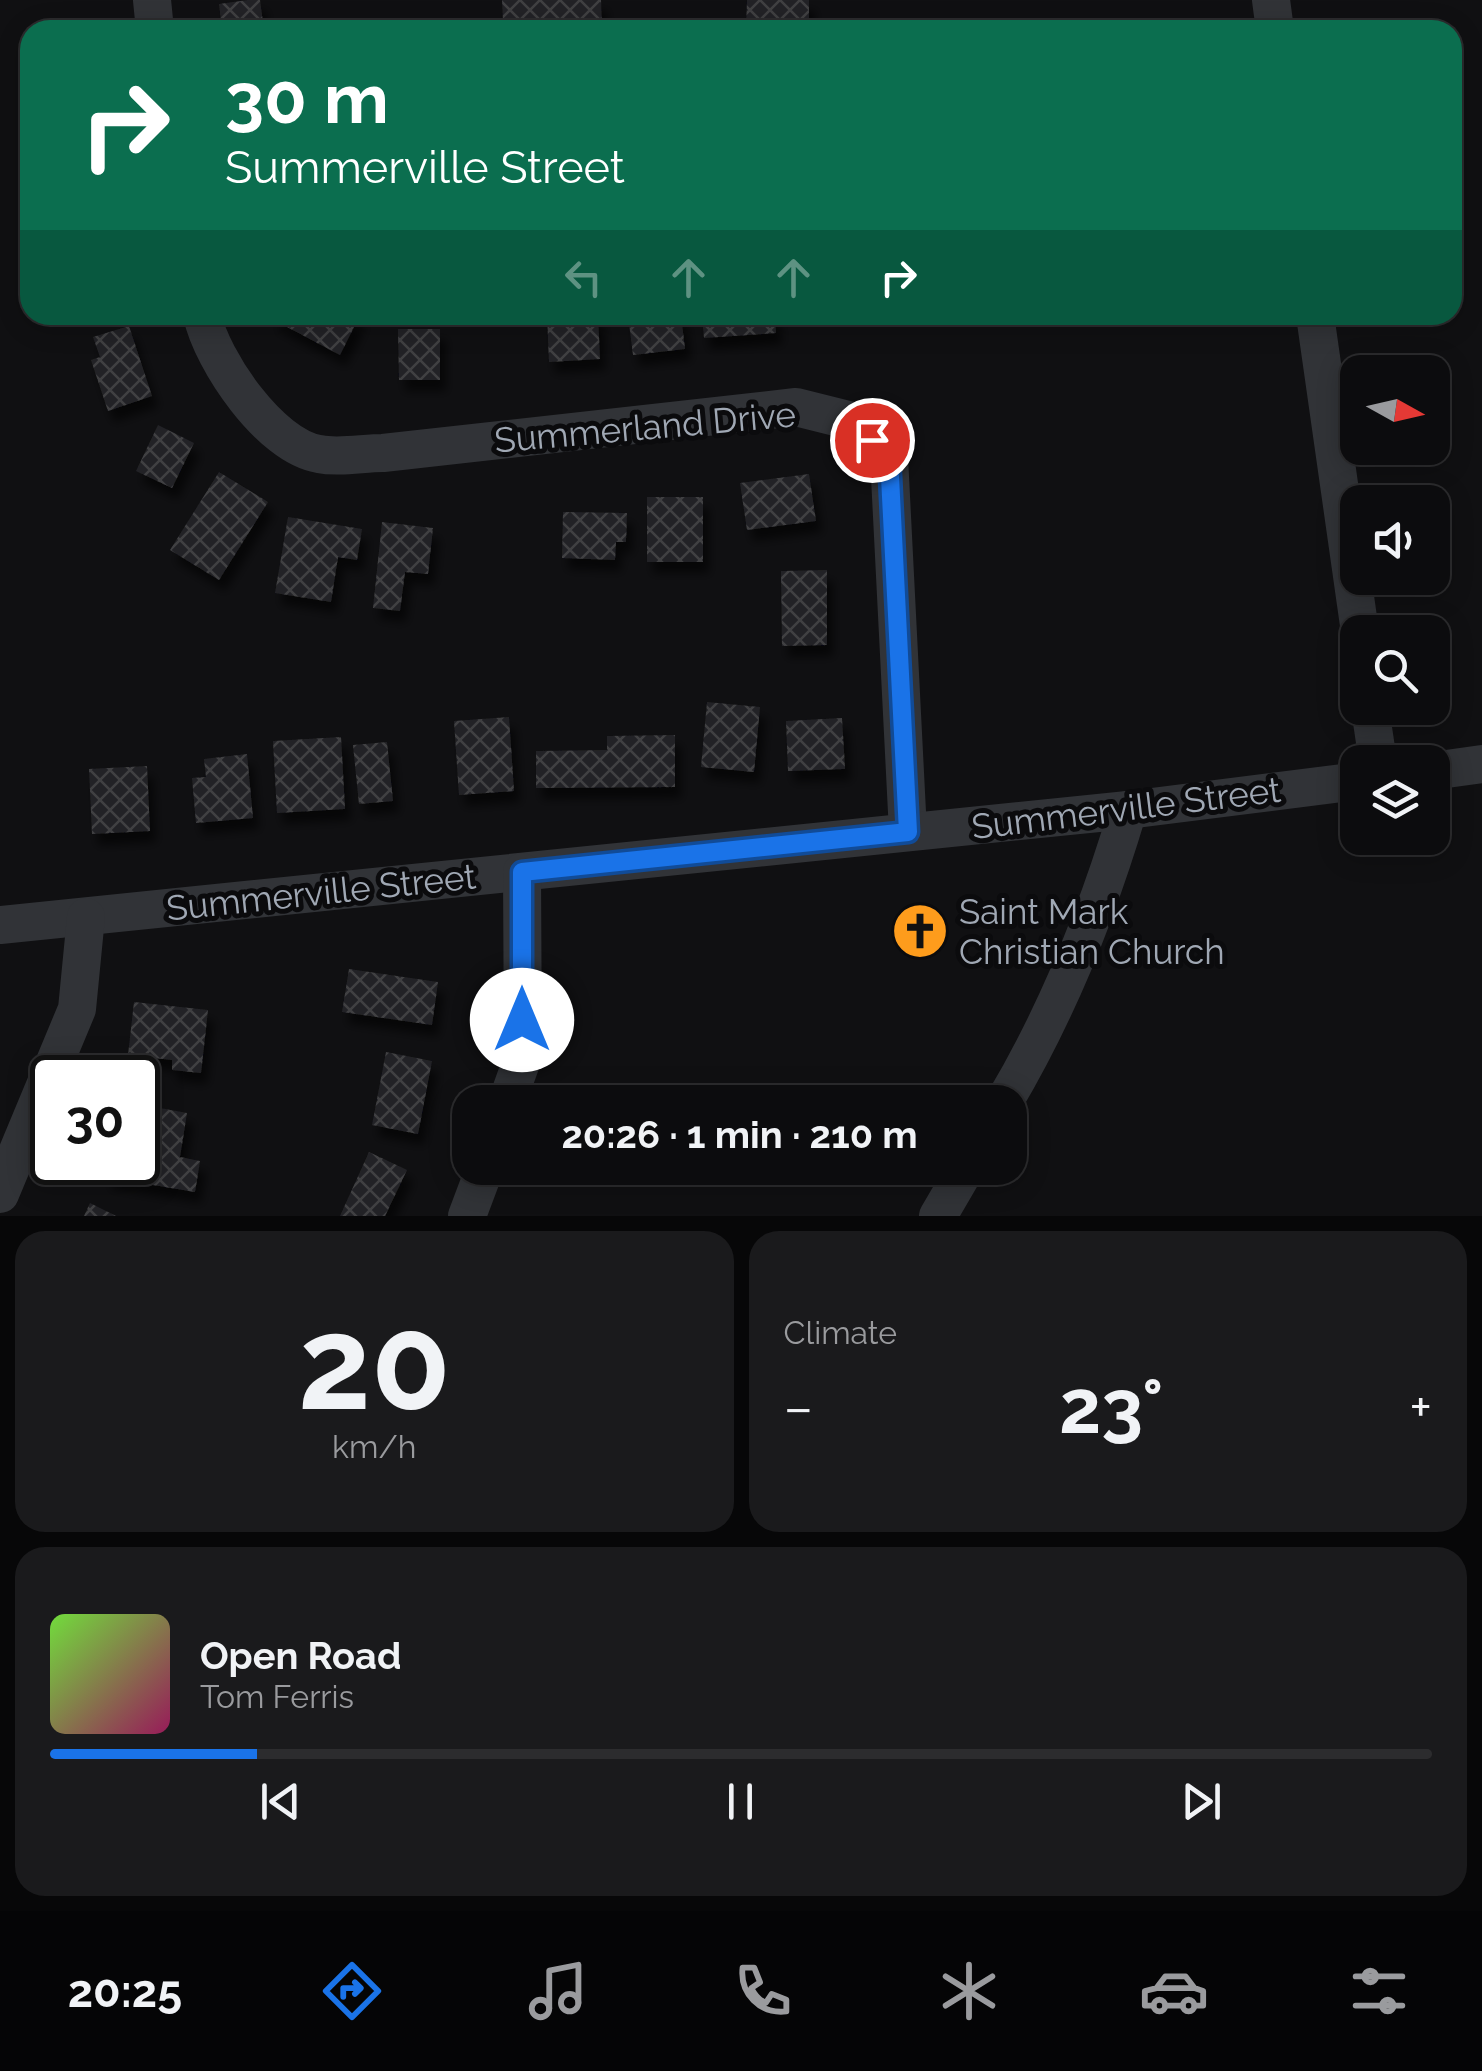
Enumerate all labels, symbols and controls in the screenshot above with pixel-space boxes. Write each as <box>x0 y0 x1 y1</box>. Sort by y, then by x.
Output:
text: 30 m <box>225 57 389 139</box>
icon: right <box>60 60 190 190</box>
text: Summerville Street <box>225 141 625 194</box>
icon: left <box>556 250 611 305</box>
icon: ahead <box>661 250 716 305</box>
icon: ahead <box>766 250 821 305</box>
icon: right <box>871 250 926 305</box>
north arrow <box>1340 355 1450 465</box>
map controls <box>1340 355 1450 855</box>
street label: Summerland Drive <box>493 393 797 461</box>
pin <box>830 398 915 483</box>
icon: arrive <box>845 413 900 468</box>
button: sound <box>1340 485 1450 595</box>
button: search <box>1340 615 1450 725</box>
button: layers <box>1340 745 1450 855</box>
street label: Summerville Street <box>969 769 1283 847</box>
street label: Summerville Street <box>164 855 478 929</box>
place label: Saint Mark Christian Church <box>959 891 1225 972</box>
church icon: Saint Mark Christian Church <box>890 901 950 961</box>
position arrow <box>470 968 574 1072</box>
speed limit sign: 30 <box>30 1055 160 1185</box>
text: 20:26 · 1 min · 210 m <box>561 1112 918 1157</box>
text: 20 <box>298 1287 451 1439</box>
text: Climate <box>784 1314 897 1351</box>
text: 23° <box>1059 1362 1163 1451</box>
text: − <box>784 1375 813 1440</box>
text: + <box>1409 1375 1432 1440</box>
text: km/h <box>332 1428 416 1465</box>
text: Open Road <box>200 1633 401 1678</box>
text: Tom Ferris <box>200 1678 354 1715</box>
icon: previous <box>253 1774 308 1829</box>
icon: pause <box>713 1774 768 1829</box>
icon: next <box>1174 1774 1229 1829</box>
icon: directions <box>317 1956 387 2026</box>
icon: music <box>523 1956 593 2026</box>
icon: phone <box>728 1956 798 2026</box>
icon: climate <box>934 1956 1004 2026</box>
icon: car <box>1139 1956 1209 2026</box>
icon: filters <box>1344 1956 1414 2026</box>
text: 20:25 <box>68 1965 182 2018</box>

